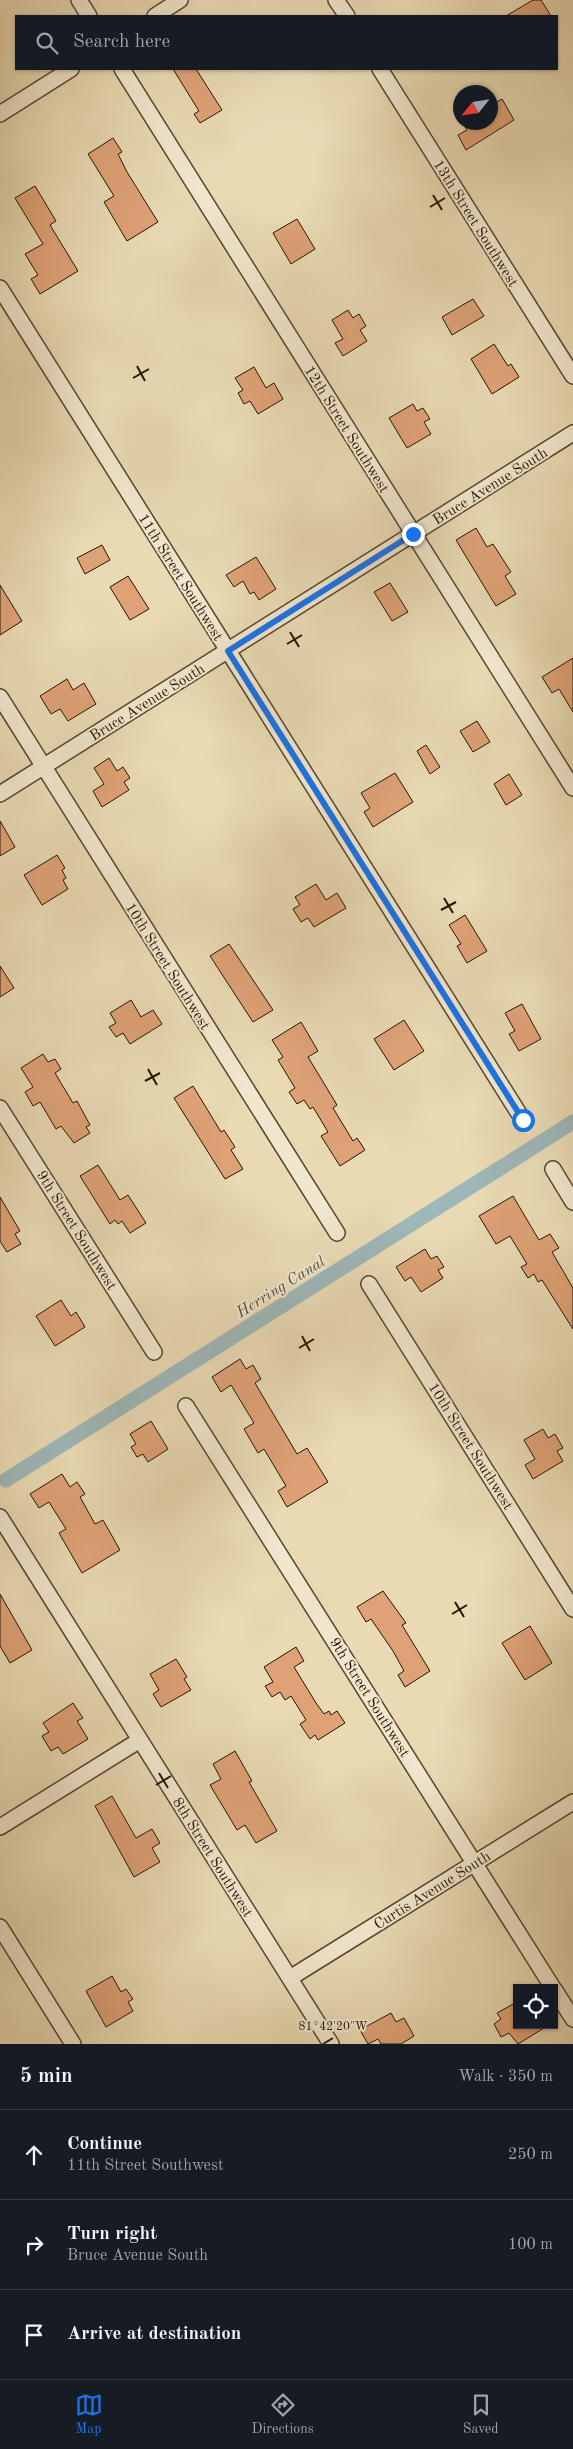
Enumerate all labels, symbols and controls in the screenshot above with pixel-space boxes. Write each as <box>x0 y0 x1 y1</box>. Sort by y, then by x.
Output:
search box <box>15 15 558 70</box>
icon: search <box>33 29 61 57</box>
text: Search here <box>73 33 170 52</box>
north arrow <box>453 85 498 130</box>
street label: 13th Street Southwest <box>429 158 520 290</box>
street label: 12th Street Southwest <box>300 364 391 496</box>
street label: Bruce Avenue South <box>431 446 551 529</box>
street label: 11th Street Southwest <box>134 512 225 644</box>
route end <box>402 523 425 546</box>
street label: Bruce Avenue South <box>88 662 208 745</box>
street label: 10th Street Southwest <box>121 901 212 1033</box>
route start <box>512 1109 535 1132</box>
street label: 9th Street Southwest <box>33 1168 119 1293</box>
water label: Herring Canal <box>233 1254 329 1322</box>
street label: 10th Street Southwest <box>424 1381 515 1513</box>
street label: 9th Street Southwest <box>326 1635 412 1760</box>
street label: 8th Street Southwest <box>169 1795 255 1920</box>
street label: Curtis Avenue South <box>372 1849 494 1933</box>
map controls <box>513 1984 558 2029</box>
button: locate <box>513 1984 558 2029</box>
text: 81°42'20"W <box>298 2021 368 2033</box>
text: 5 min <box>20 2066 73 2087</box>
text: Walk · 350 m <box>458 2069 553 2085</box>
text: Continue <box>67 2135 142 2154</box>
icon: ahead <box>20 2141 48 2169</box>
text: 250 m <box>508 2147 553 2163</box>
text: 11th Street Southwest <box>67 2158 223 2174</box>
text: Turn right <box>67 2225 157 2244</box>
icon: right <box>20 2231 48 2259</box>
text: 100 m <box>508 2237 553 2253</box>
text: Bruce Avenue South <box>67 2248 208 2264</box>
icon: arrive <box>20 2321 48 2349</box>
text: Arrive at destination <box>67 2325 241 2344</box>
tab: Map <box>75 2391 103 2438</box>
tab: Directions <box>252 2391 314 2438</box>
tab: Saved <box>463 2391 498 2438</box>

